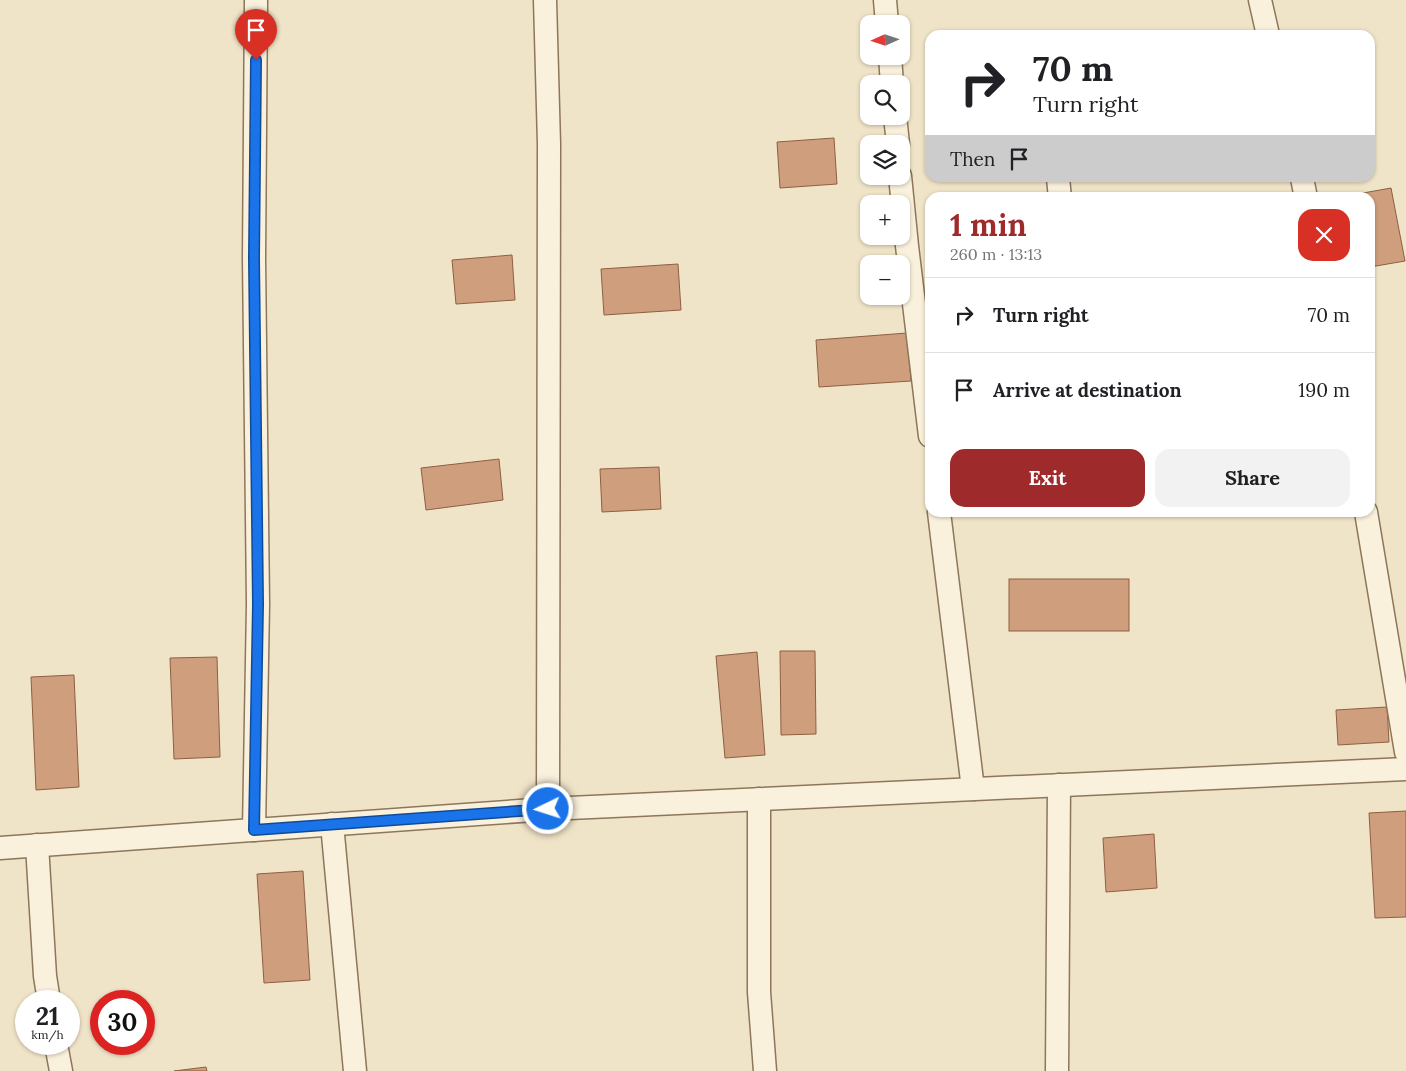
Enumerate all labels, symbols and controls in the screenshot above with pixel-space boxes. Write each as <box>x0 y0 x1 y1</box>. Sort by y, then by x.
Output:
pin <box>235 9 277 60</box>
north arrow <box>860 15 910 65</box>
map controls <box>860 15 910 305</box>
icon: arrive <box>242 16 270 44</box>
text: 70 m <box>1033 46 1113 91</box>
icon: right <box>950 50 1015 115</box>
button: search <box>860 75 910 125</box>
text: Turn right <box>1033 90 1138 118</box>
button: layers <box>860 135 910 185</box>
icon: arrive <box>1005 145 1033 173</box>
text: Then <box>950 147 995 171</box>
button: + <box>860 195 910 245</box>
text: 1 min <box>950 206 1027 244</box>
button: close <box>1298 209 1350 261</box>
text: 260 m · 13:13 <box>950 244 1042 264</box>
button: − <box>860 255 910 305</box>
icon: right <box>950 301 978 329</box>
text: Turn right <box>993 303 1089 327</box>
text: 70 m <box>1307 303 1350 327</box>
icon: arrive <box>950 376 978 404</box>
text: Arrive at destination <box>993 378 1182 402</box>
text: 190 m <box>1298 378 1350 402</box>
button: Exit <box>950 449 1145 507</box>
button: Share <box>1155 449 1350 507</box>
position arrow <box>521 782 573 834</box>
speed limit sign: 30 <box>90 990 155 1055</box>
text: 21 <box>36 1000 59 1032</box>
text: km/h <box>31 1027 64 1042</box>

